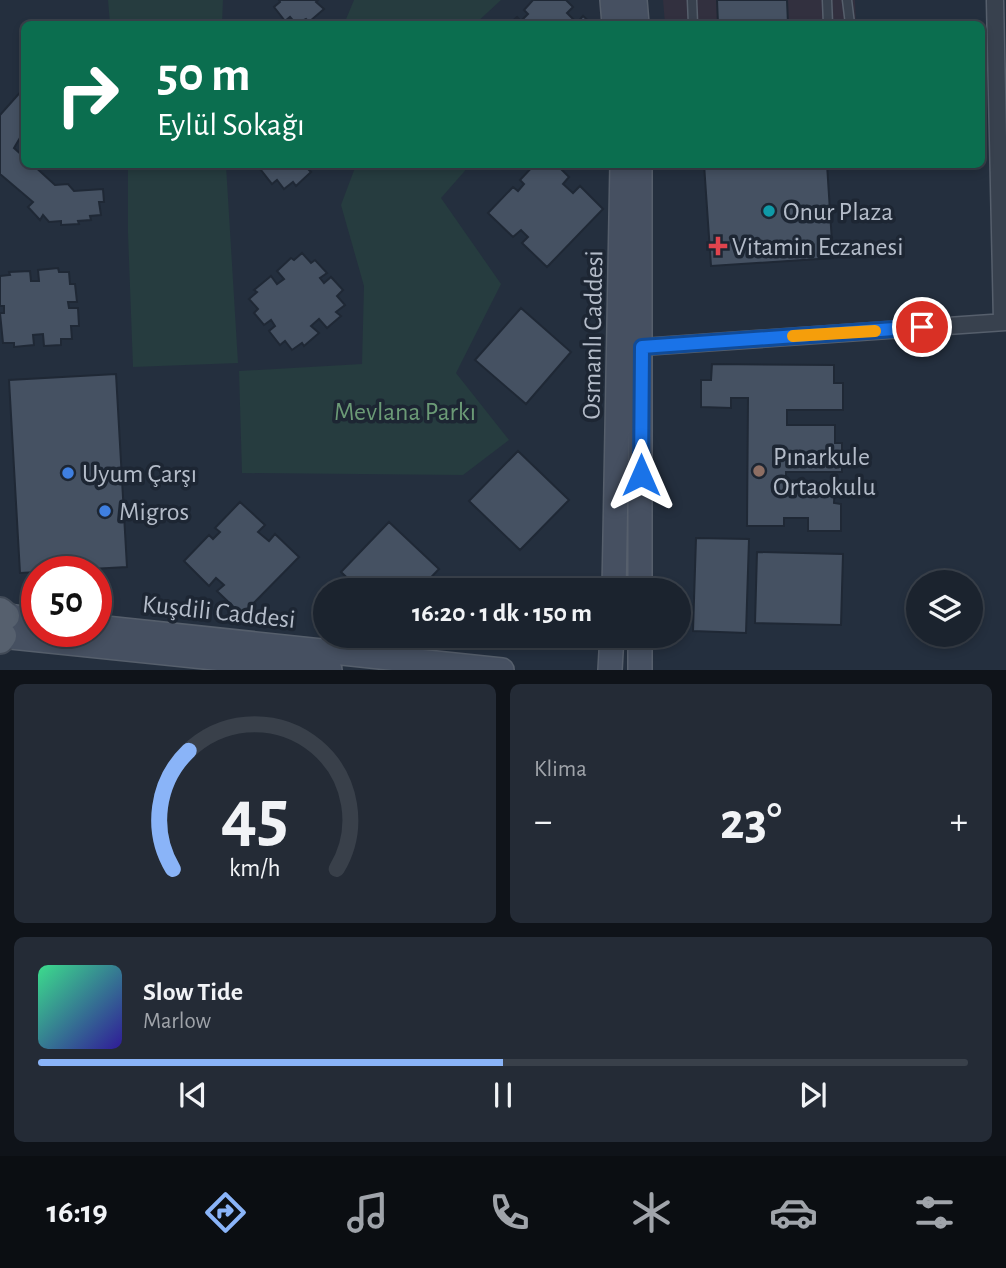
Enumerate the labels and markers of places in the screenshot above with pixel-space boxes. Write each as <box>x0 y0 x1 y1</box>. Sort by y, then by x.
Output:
place label: Onur Plaza <box>783 199 893 225</box>
marker: Onur Plaza <box>761 203 777 219</box>
place label: Vitamin Eczanesi <box>732 234 903 260</box>
marker: Vitamin Eczanesi <box>710 238 726 254</box>
pin <box>892 297 952 357</box>
place label: Pınarkule Ortaokulu <box>773 444 876 500</box>
place label: Uyum Çarşı <box>82 461 197 487</box>
marker: Pınarkule Ortaokulu <box>751 463 767 479</box>
marker: Uyum Çarşı <box>60 465 76 481</box>
place label: Migros <box>119 499 189 525</box>
marker: Migros <box>97 503 113 519</box>

